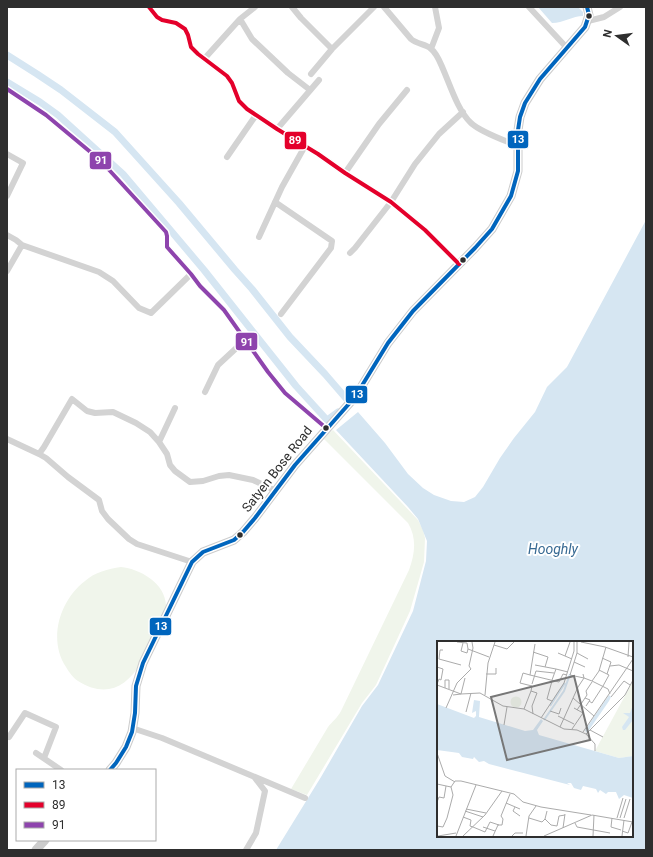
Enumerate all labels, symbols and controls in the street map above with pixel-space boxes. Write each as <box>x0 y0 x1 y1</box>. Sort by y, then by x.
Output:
unlabelled marker <box>584 11 594 21</box>
north arrow <box>597 16 637 56</box>
text: N <box>601 28 615 39</box>
line badge: 13 <box>507 130 529 149</box>
line badge: 89 <box>284 131 307 150</box>
text: 13 <box>512 133 524 146</box>
text: 89 <box>289 134 301 147</box>
line badge: 91 <box>89 151 112 170</box>
text: 91 <box>95 154 107 167</box>
unlabelled marker <box>458 255 468 265</box>
line badge: 91 <box>235 332 258 351</box>
text: 91 <box>241 336 253 349</box>
line badge: 13 <box>345 385 368 404</box>
text: 13 <box>351 388 363 401</box>
street label: Satyen Bose Road <box>239 423 315 515</box>
unlabelled marker <box>321 423 331 433</box>
unlabelled marker <box>235 530 245 540</box>
water label: Hooghly <box>528 541 579 557</box>
line badge: 13 <box>149 617 172 636</box>
text: 13 <box>155 620 167 633</box>
inset map <box>437 641 633 837</box>
legend <box>16 769 156 841</box>
text: 13 <box>52 778 66 792</box>
text: 89 <box>52 798 66 812</box>
text: 91 <box>52 818 66 832</box>

